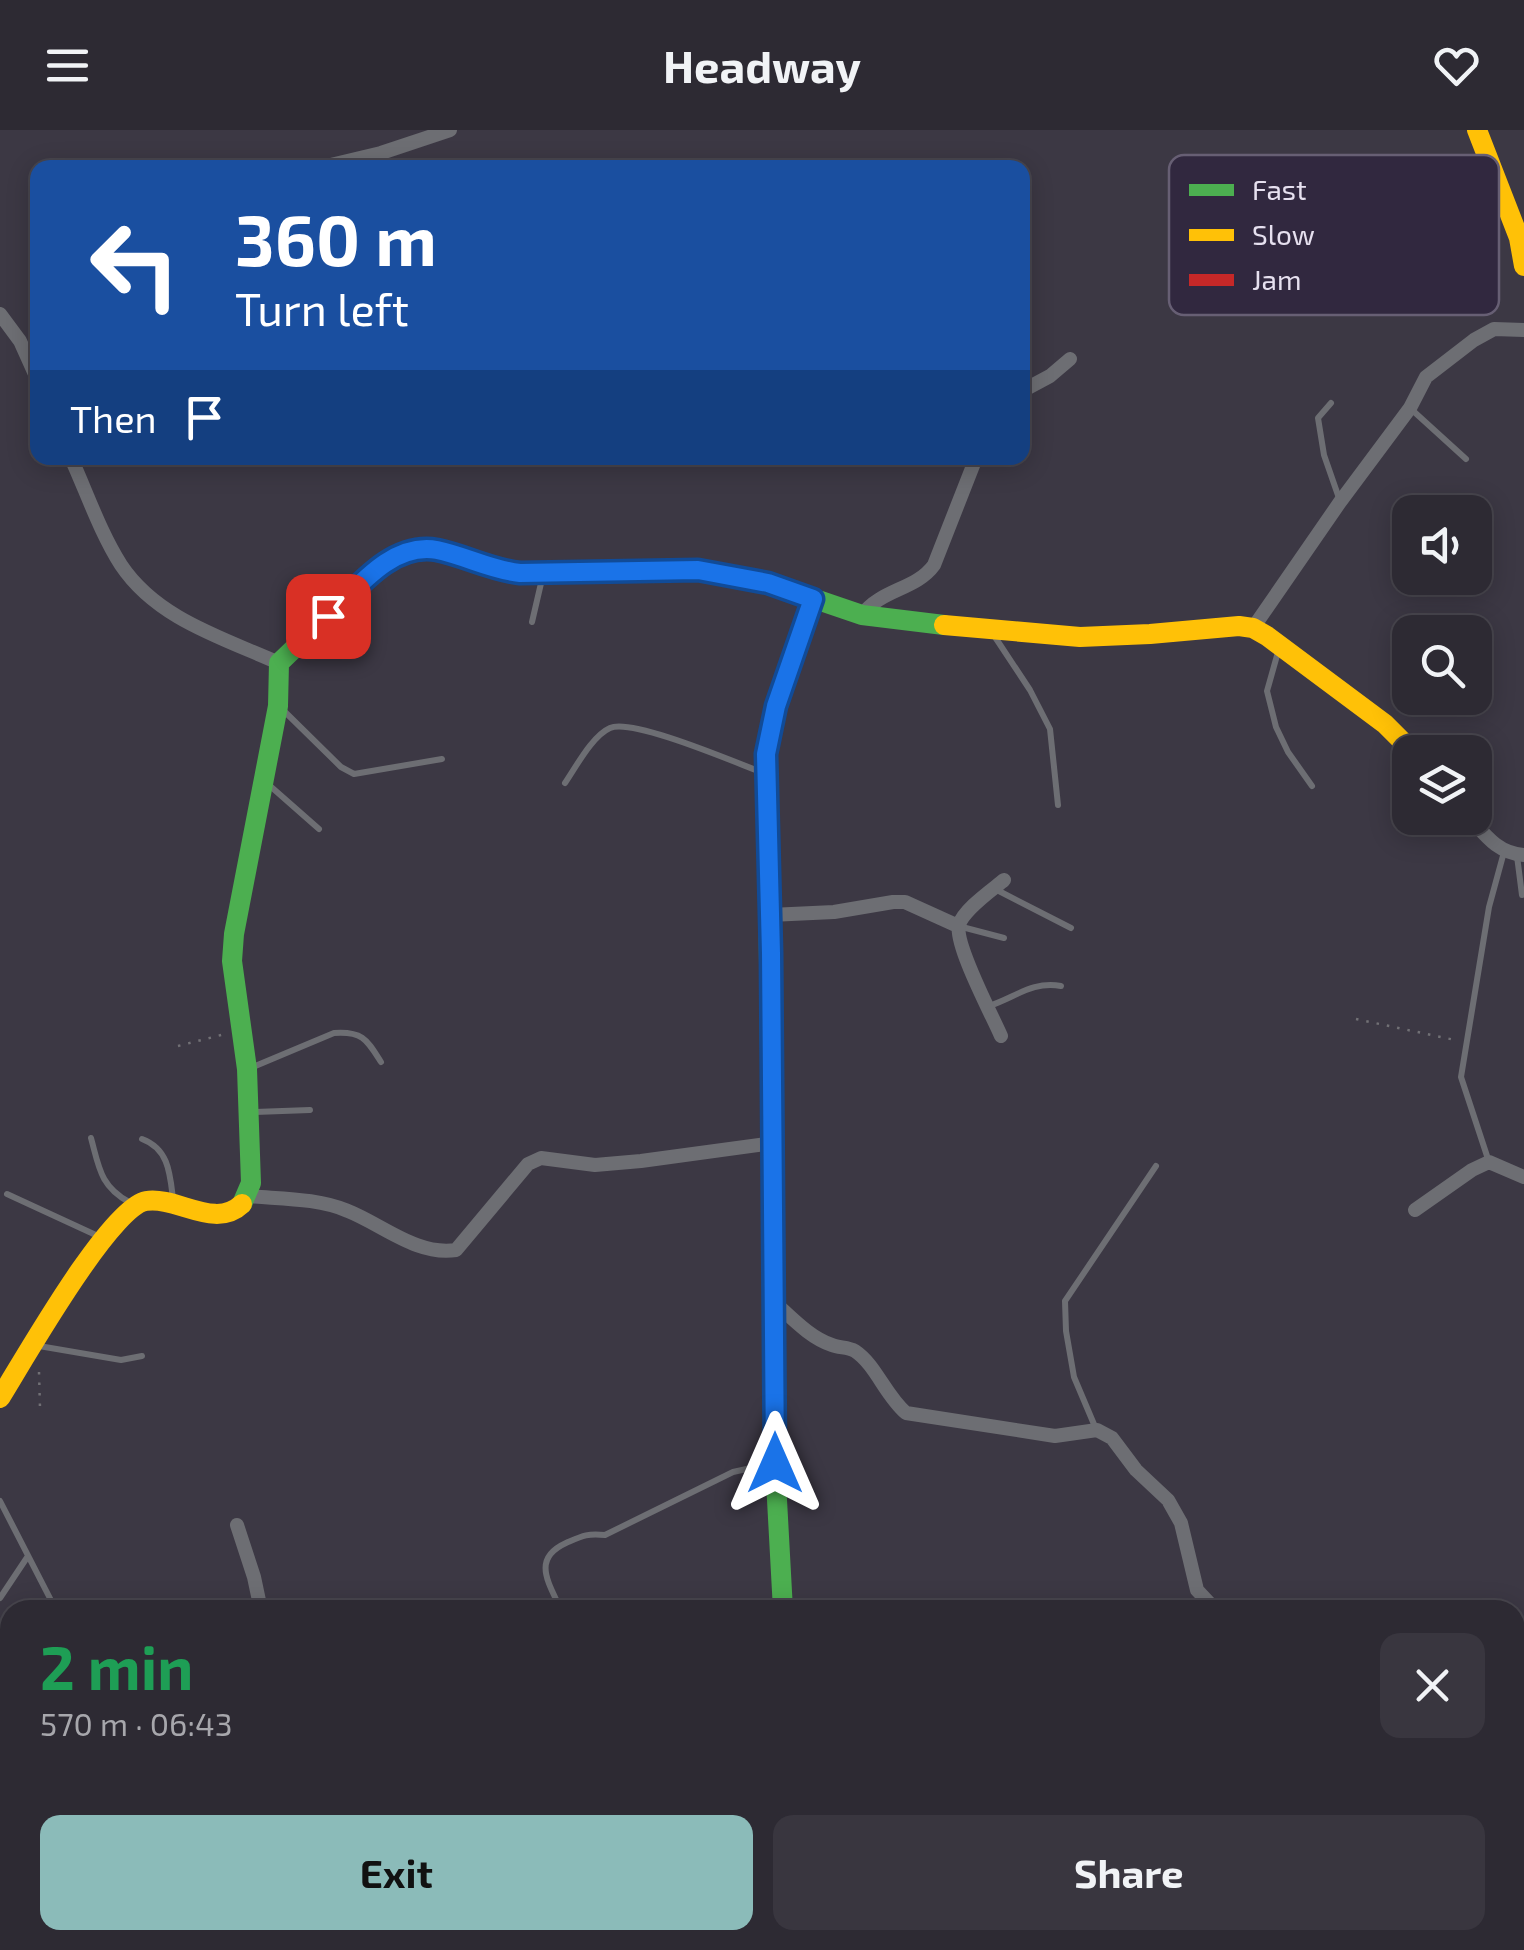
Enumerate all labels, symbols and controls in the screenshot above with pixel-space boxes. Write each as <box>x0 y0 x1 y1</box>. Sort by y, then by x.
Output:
icon: menu <box>40 38 95 93</box>
text: Headway <box>663 38 861 92</box>
icon: heart <box>1429 38 1484 93</box>
legend <box>1169 155 1499 315</box>
text: Fast <box>1252 172 1307 206</box>
text: 360 m <box>235 196 437 280</box>
icon: left <box>70 200 200 330</box>
text: Slow <box>1252 217 1315 251</box>
text: Jam <box>1252 262 1301 296</box>
text: Turn left <box>235 281 409 335</box>
icon: arrive <box>177 390 232 445</box>
text: Then <box>70 395 157 441</box>
map controls <box>1392 495 1492 835</box>
button: sound <box>1392 495 1492 595</box>
pin <box>286 574 371 659</box>
icon: arrive <box>301 589 356 644</box>
button: search <box>1392 615 1492 715</box>
button: layers <box>1392 735 1492 835</box>
position arrow <box>723 1411 827 1515</box>
text: 2 min <box>40 1630 193 1702</box>
button: close <box>1380 1633 1485 1738</box>
text: 570 m · 06:43 <box>40 1704 232 1742</box>
button: Exit <box>40 1815 753 1930</box>
button: Share <box>773 1815 1485 1930</box>

